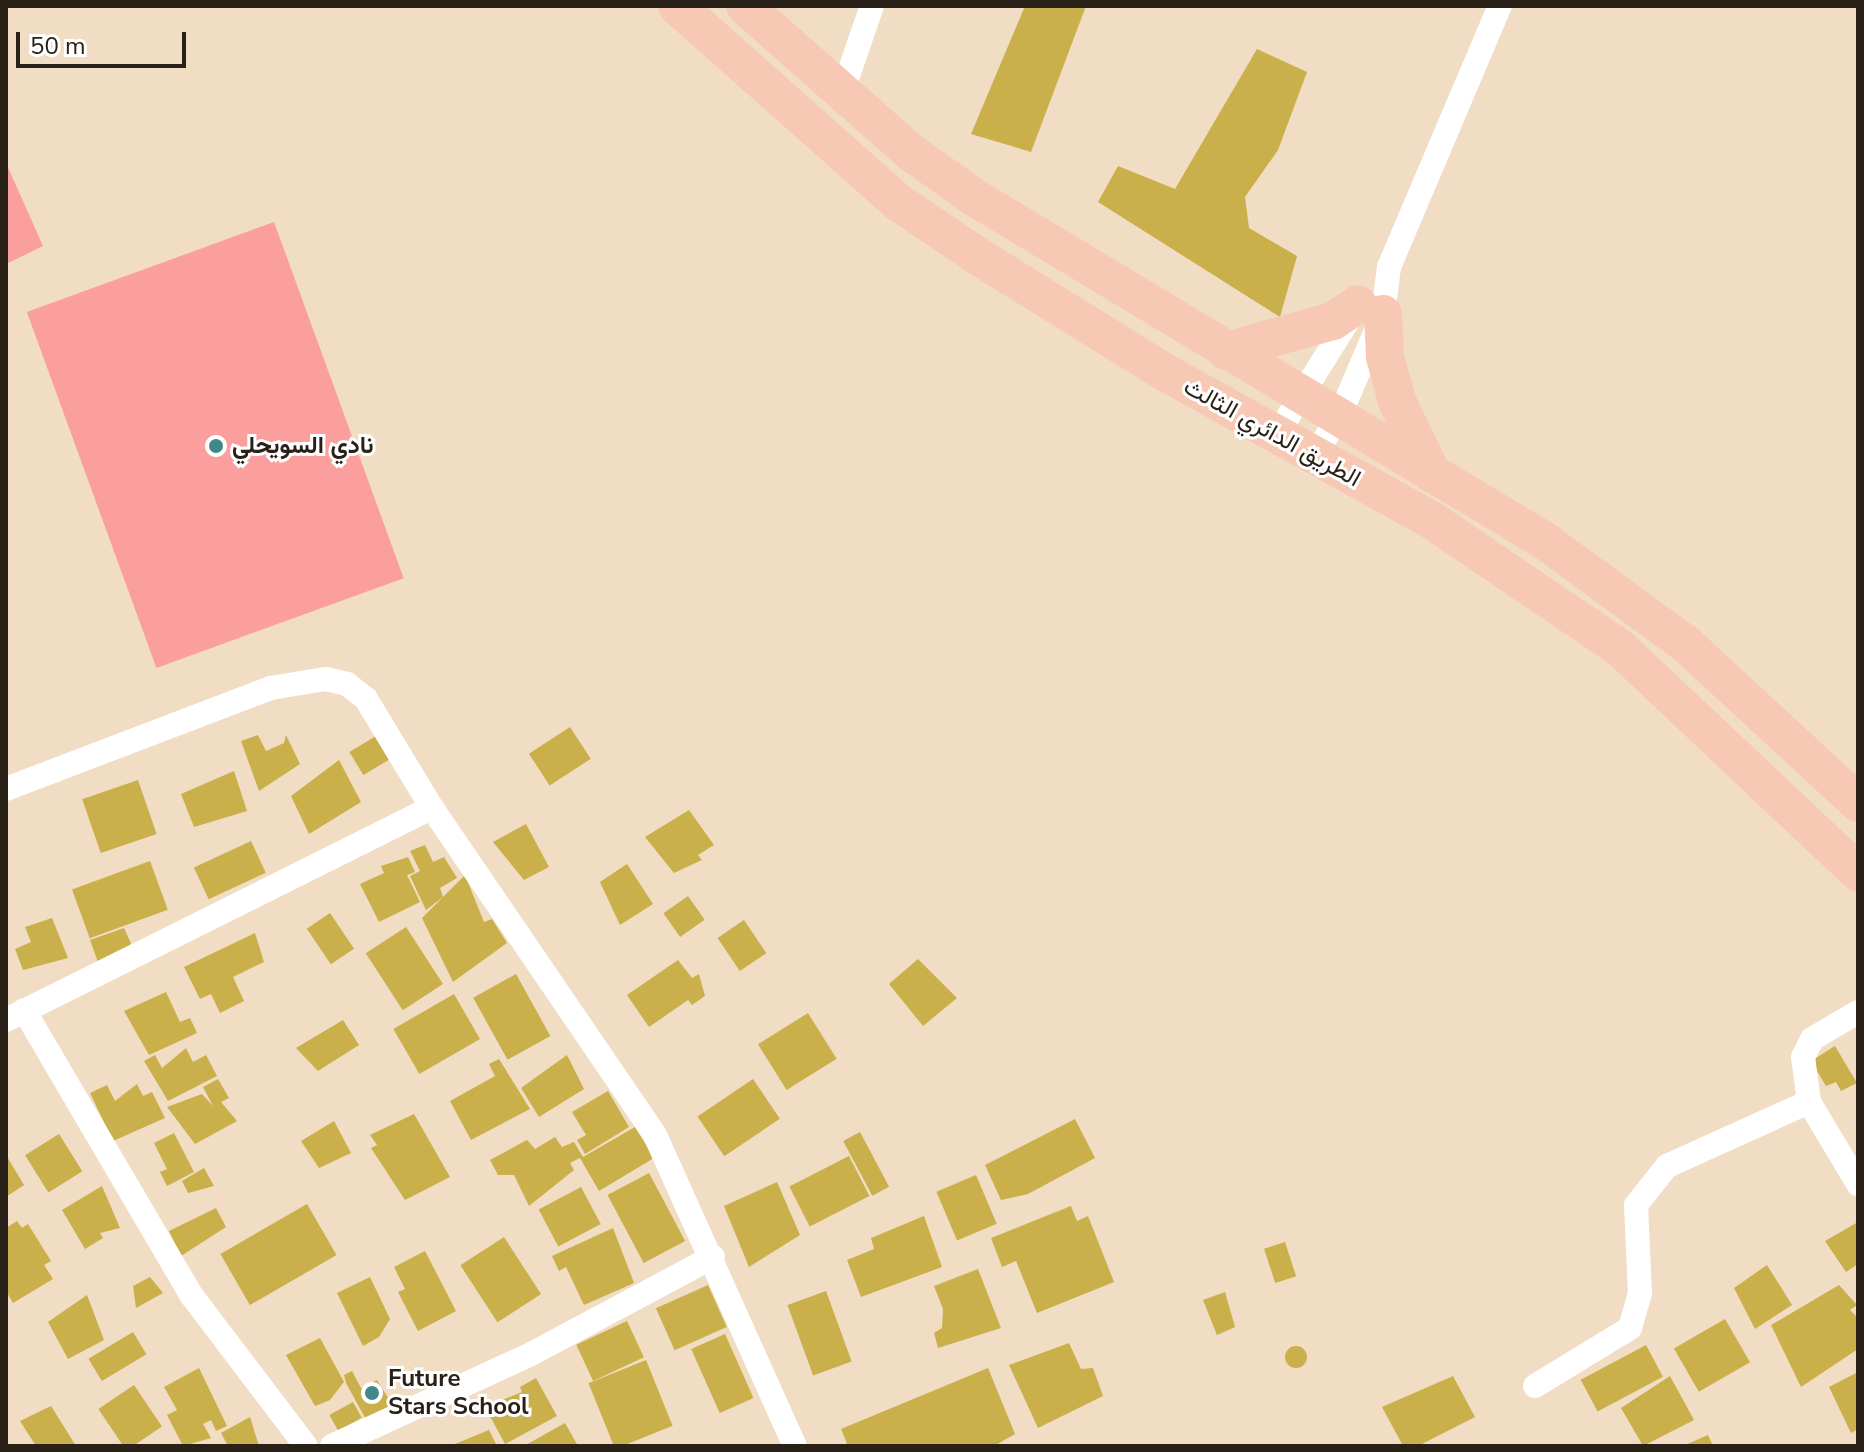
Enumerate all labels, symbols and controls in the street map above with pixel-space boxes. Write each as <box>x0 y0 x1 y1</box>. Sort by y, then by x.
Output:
scale bar <box>20 16 190 66</box>
text: 50 m <box>30 30 86 62</box>
street label: الطريق الدائري الثالث <box>1179 372 1365 494</box>
place label: نادي السويحلي <box>232 432 374 460</box>
marker: نادي السويحلي <box>207 437 225 455</box>
place label: Future Stars School <box>388 1365 529 1421</box>
marker: Future Stars School <box>363 1384 381 1402</box>

